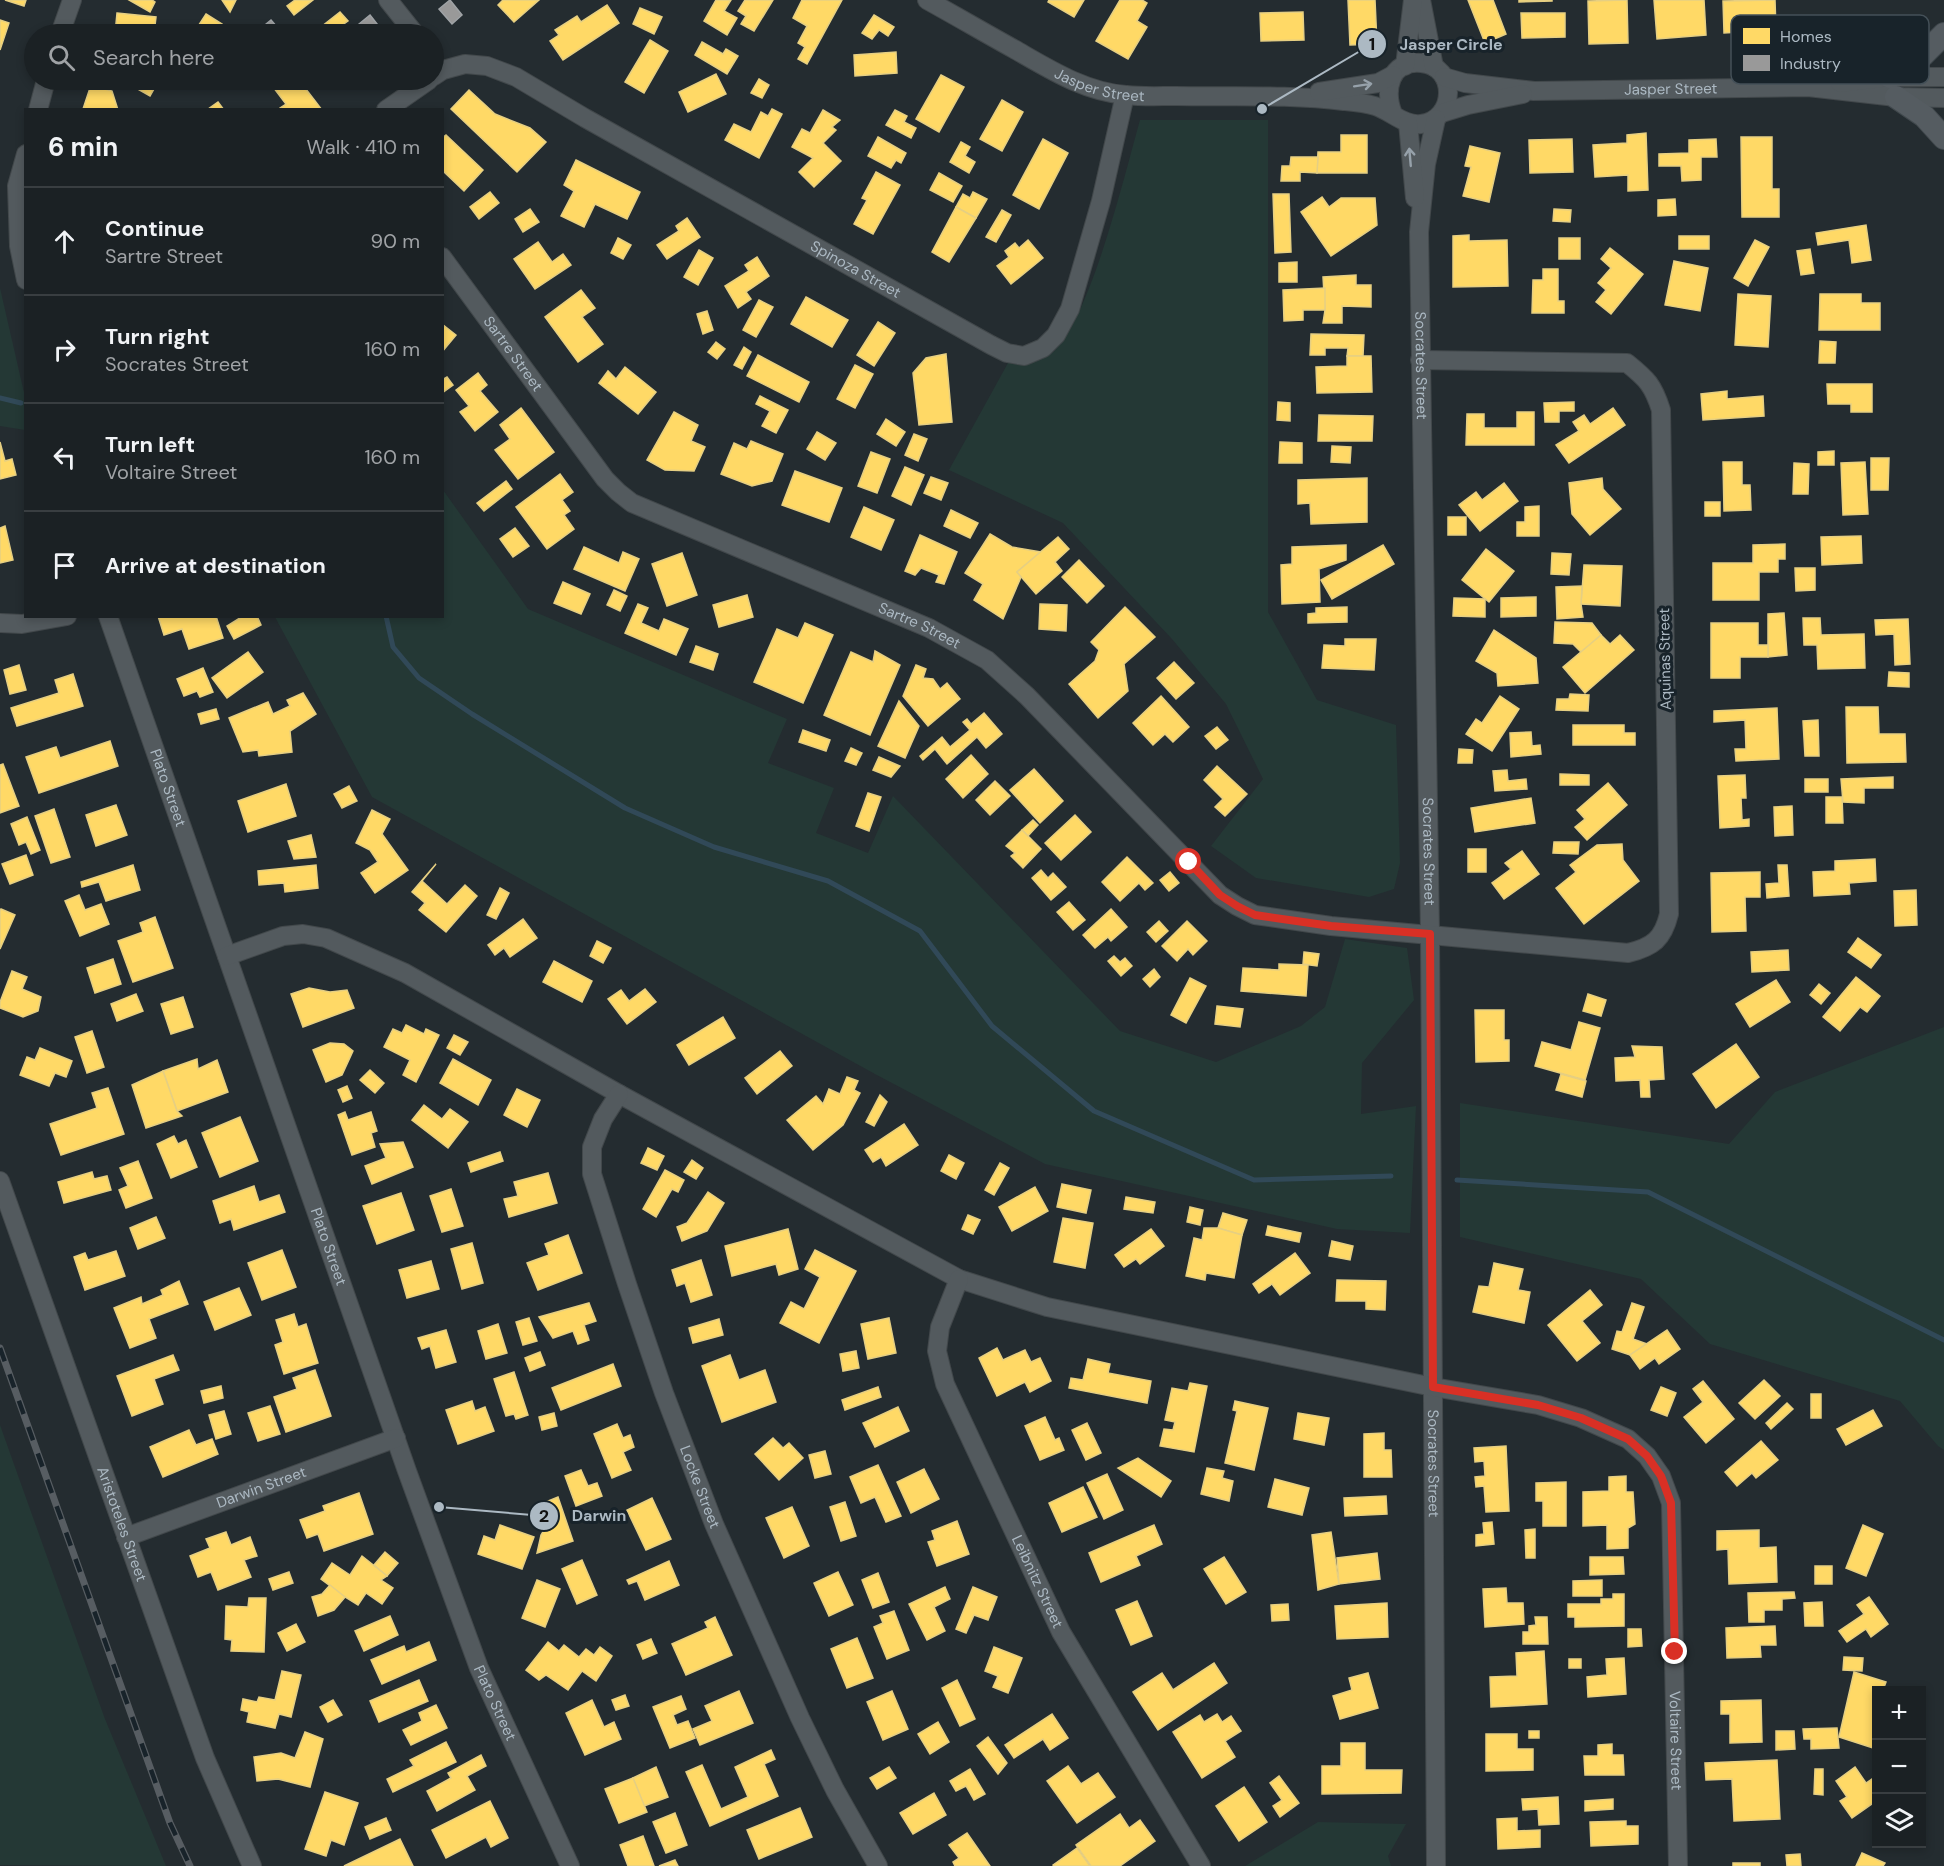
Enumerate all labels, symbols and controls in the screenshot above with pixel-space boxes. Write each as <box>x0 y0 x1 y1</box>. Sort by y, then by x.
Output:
legend <box>1731 15 1929 84</box>
search box <box>24 24 444 90</box>
text: Homes <box>1780 26 1832 47</box>
callout: Jasper Circle <box>1357 27 1515 61</box>
text: 1 <box>1369 32 1375 56</box>
text: Jasper Circle <box>1399 34 1503 55</box>
icon: search <box>45 41 78 74</box>
text: Search here <box>93 43 214 72</box>
text: Industry <box>1780 53 1841 74</box>
street label: Jasper Street <box>1051 63 1145 106</box>
street label: Jasper Street <box>1624 78 1718 100</box>
one-way arrow <box>1353 79 1372 90</box>
text: 6 min <box>48 130 118 164</box>
text: Walk · 410 m <box>306 134 420 160</box>
one-way arrow <box>1405 147 1416 167</box>
text: Continue <box>105 214 204 243</box>
icon: ahead <box>48 225 81 258</box>
text: 90 m <box>371 228 420 254</box>
street label: Spinoza Street <box>807 236 905 303</box>
text: Sartre Street <box>105 243 223 269</box>
street label: Socrates Street <box>1410 311 1432 420</box>
street label: Sartre Street <box>479 312 547 395</box>
text: Turn right <box>105 322 210 351</box>
icon: right <box>48 333 81 366</box>
text: 160 m <box>364 336 420 362</box>
text: Socrates Street <box>105 351 249 377</box>
text: Turn left <box>105 430 195 459</box>
icon: left <box>48 441 81 474</box>
text: 160 m <box>364 444 420 470</box>
text: Voltaire Street <box>105 459 237 485</box>
icon: arrive <box>48 549 81 582</box>
text: Arrive at destination <box>105 551 326 580</box>
street label: Sartre Street <box>875 598 964 653</box>
street label: Aquinas Street <box>1654 608 1676 710</box>
street label: Plato Street <box>145 746 191 829</box>
street label: Socrates Street <box>1418 797 1440 906</box>
route start <box>1175 848 1201 874</box>
street label: Plato Street <box>306 1205 351 1288</box>
street label: Socrates Street <box>1423 1409 1444 1518</box>
street label: Locke Street <box>675 1443 725 1532</box>
street label: Darwin Street <box>213 1462 309 1513</box>
street label: Aristoteles Street <box>92 1464 152 1584</box>
callout: Darwin <box>529 1499 638 1533</box>
text: 2 <box>539 1504 549 1528</box>
text: Darwin <box>572 1505 626 1526</box>
street label: Leibnitz Street <box>1007 1532 1068 1632</box>
route end <box>1661 1638 1687 1664</box>
street label: Plato Street <box>469 1662 521 1744</box>
map controls <box>1872 1686 1926 1848</box>
button: + <box>1872 1686 1926 1740</box>
street label: Voltaire Street <box>1665 1691 1687 1791</box>
button: − <box>1872 1740 1926 1794</box>
button: layers <box>1872 1794 1926 1848</box>

